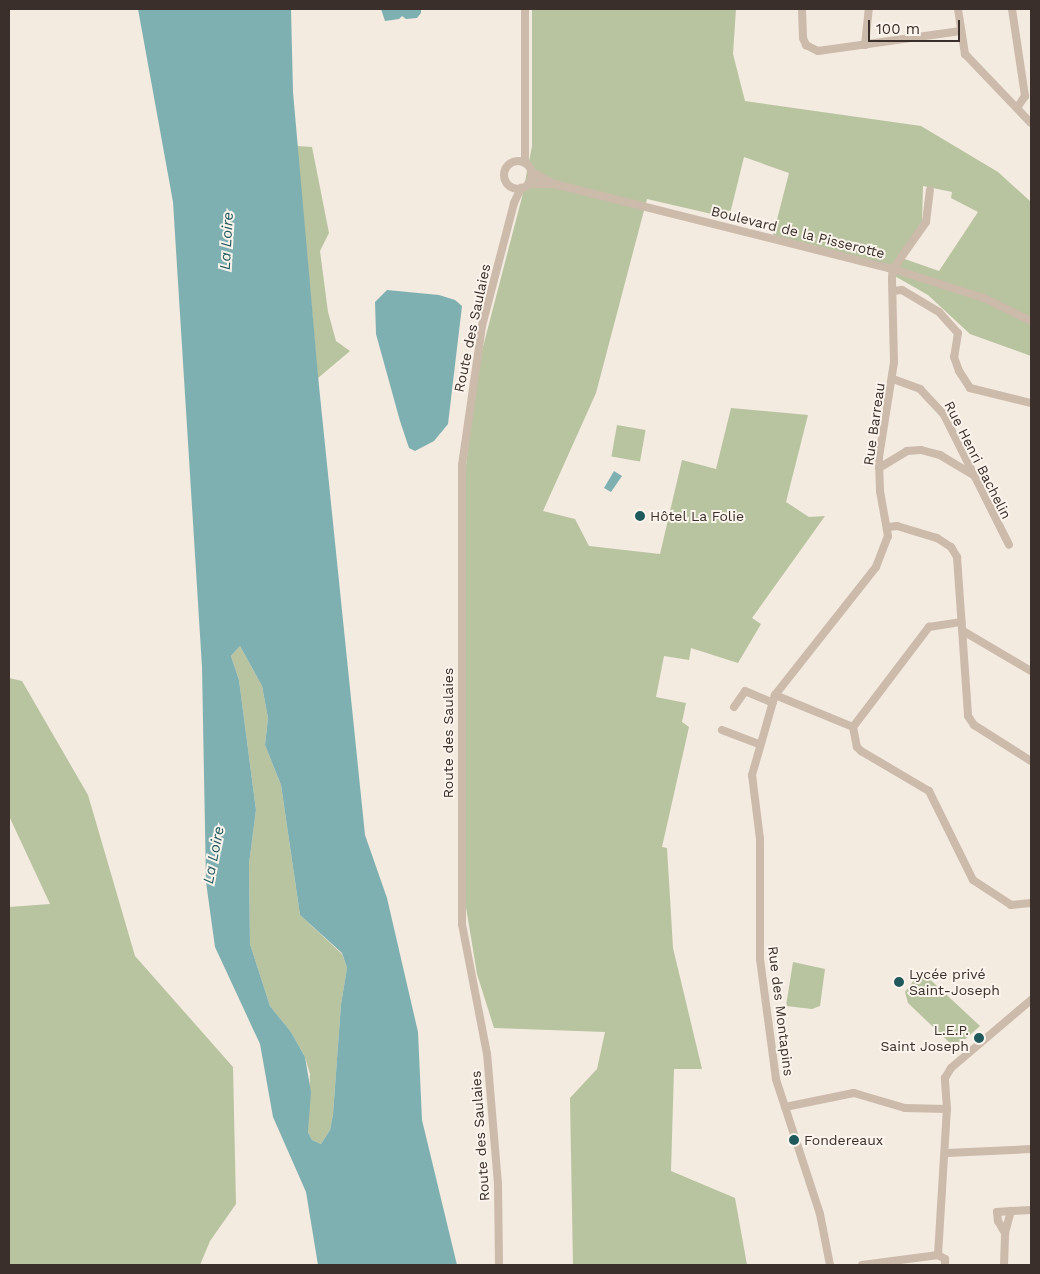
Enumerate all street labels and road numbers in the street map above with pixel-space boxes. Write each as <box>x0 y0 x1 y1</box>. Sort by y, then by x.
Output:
street label: Boulevard de la Pisserotte <box>709 202 887 262</box>
street label: Route des Saulaies <box>450 262 494 394</box>
street label: Rue Barreau <box>860 381 888 467</box>
street label: Rue Henri Bachelin <box>941 398 1015 522</box>
street label: Route des Saulaies <box>440 668 456 798</box>
street label: Rue des Montapins <box>765 945 797 1077</box>
street label: Route des Saulaies <box>467 1070 493 1202</box>

